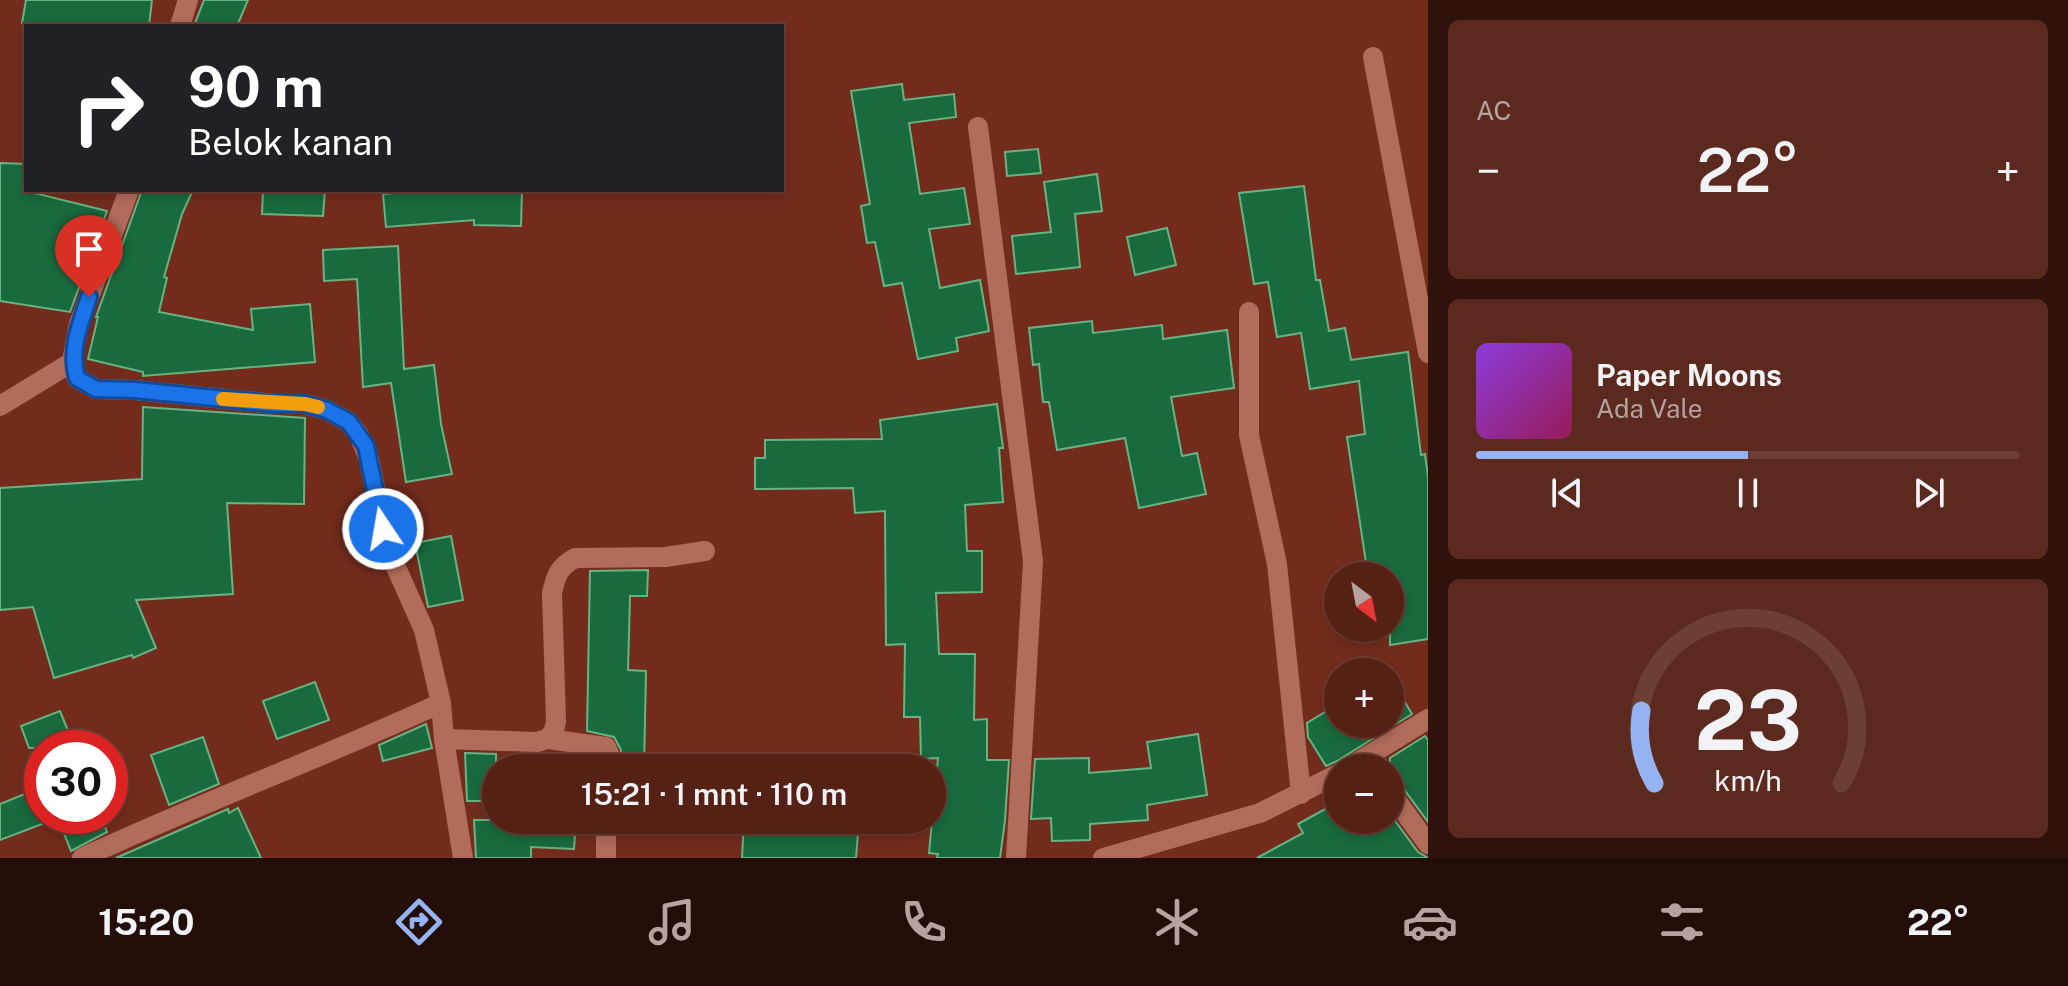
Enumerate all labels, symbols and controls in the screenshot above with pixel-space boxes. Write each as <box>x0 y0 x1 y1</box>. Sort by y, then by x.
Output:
text: 90 m <box>188 54 324 120</box>
icon: right <box>56 56 160 160</box>
text: AC <box>1476 95 1511 126</box>
text: Belok kanan <box>188 121 393 163</box>
text: 22° <box>1697 135 1799 206</box>
text: − <box>1476 145 1500 197</box>
text: + <box>1996 145 2020 197</box>
pin <box>55 215 123 297</box>
icon: arrive <box>67 227 111 271</box>
text: Paper Moons <box>1596 357 1782 393</box>
text: Ada Vale <box>1596 393 1702 424</box>
icon: previous <box>1545 471 1589 515</box>
icon: pause <box>1726 471 1770 515</box>
icon: next <box>1907 471 1951 515</box>
position arrow <box>341 487 425 571</box>
north arrow <box>1324 562 1404 642</box>
map controls <box>1324 562 1404 834</box>
button: + <box>1324 658 1404 738</box>
text: 23 <box>1694 671 1802 769</box>
speed limit sign: 30 <box>24 730 128 834</box>
button: − <box>1324 754 1404 834</box>
text: km/h <box>1714 765 1782 798</box>
text: 15:21 · 1 mnt · 110 m <box>581 776 847 812</box>
icon: directions <box>391 894 447 950</box>
icon: music <box>644 894 700 950</box>
icon: phone <box>896 894 952 950</box>
icon: climate <box>1149 894 1205 950</box>
icon: car <box>1402 894 1458 950</box>
icon: filters <box>1654 894 1710 950</box>
text: 15:20 <box>98 901 195 943</box>
text: 22° <box>1907 901 1970 943</box>

